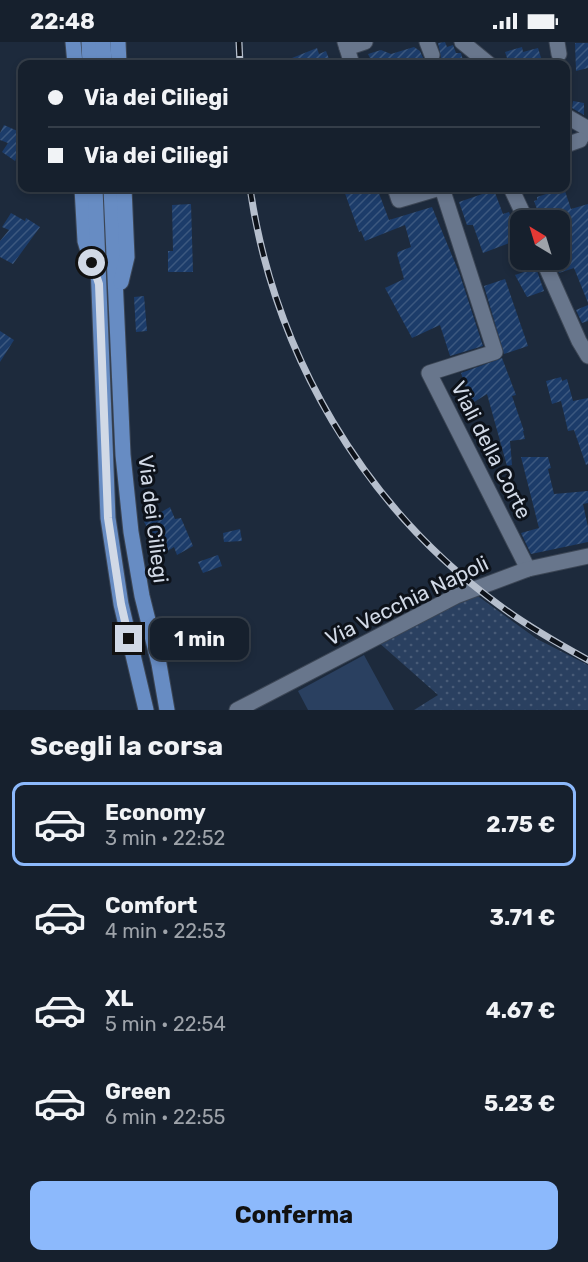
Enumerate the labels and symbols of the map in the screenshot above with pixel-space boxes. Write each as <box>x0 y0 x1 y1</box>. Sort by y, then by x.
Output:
north arrow <box>510 210 570 270</box>
route start <box>78 249 105 276</box>
street label: Viali della Corte <box>446 377 537 523</box>
street label: Via dei Ciliegi <box>133 454 174 584</box>
street label: Via Vecchia Napoli <box>321 550 492 651</box>
callout: 1 min <box>150 618 249 660</box>
route end <box>115 625 142 652</box>

